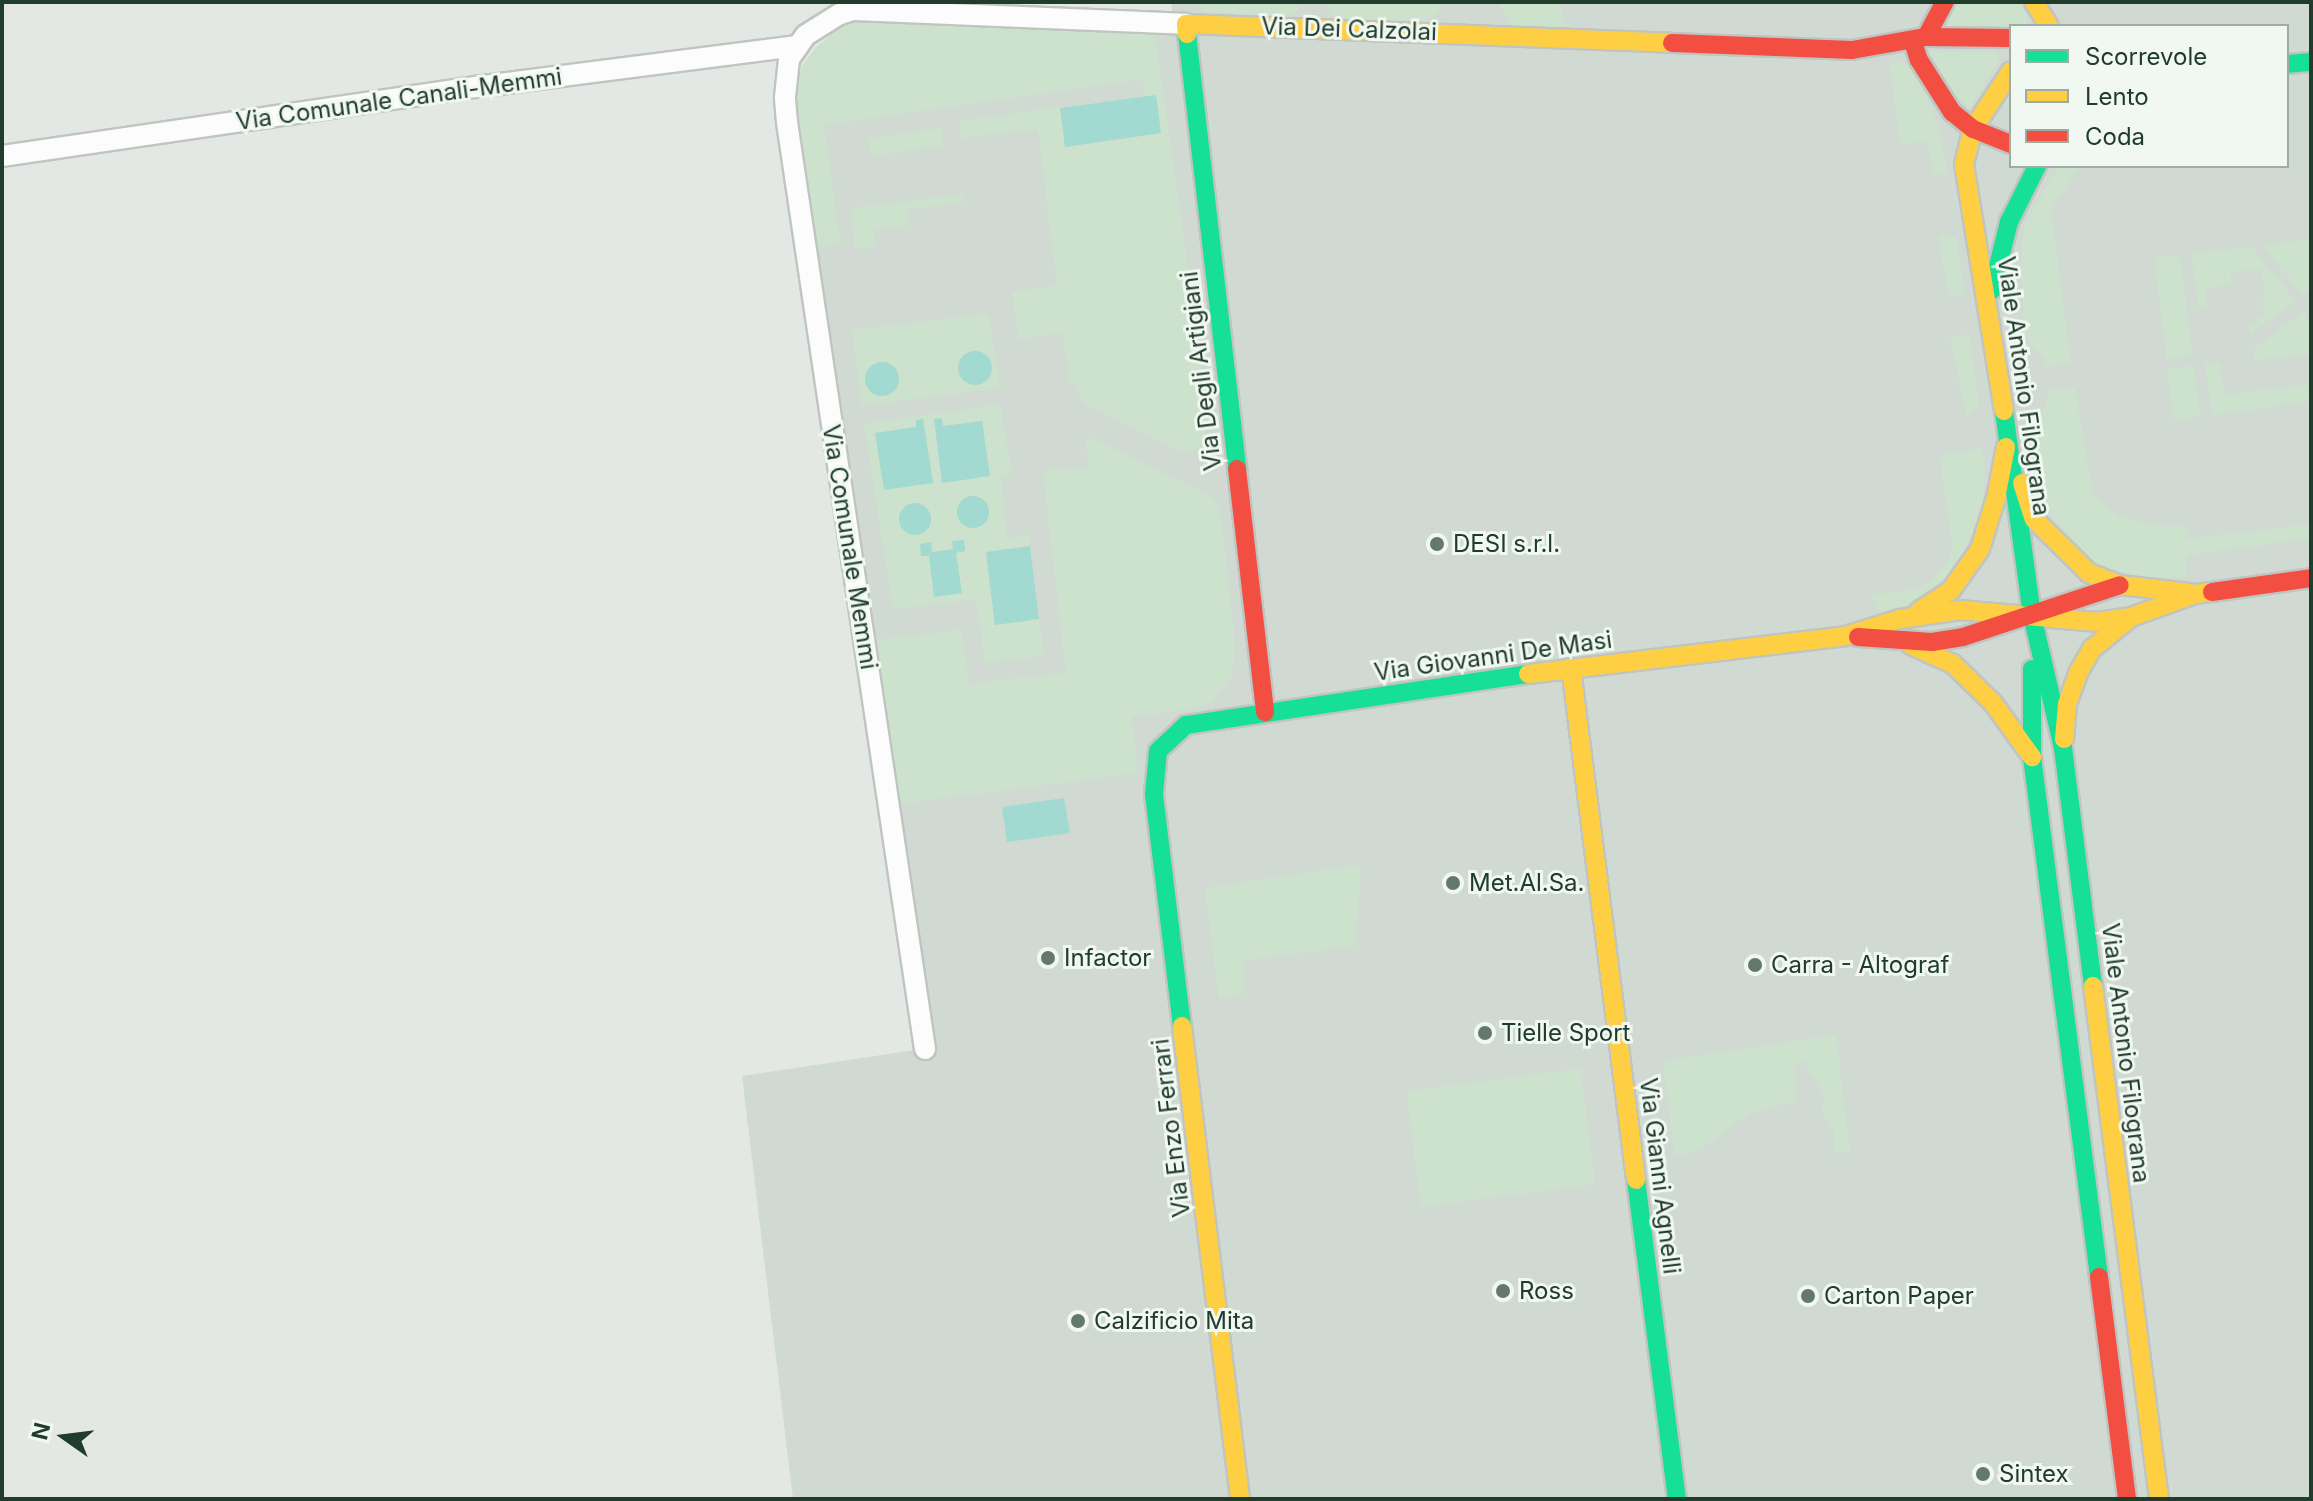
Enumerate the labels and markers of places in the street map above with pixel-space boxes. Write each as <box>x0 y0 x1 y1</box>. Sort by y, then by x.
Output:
place label: DESI s.r.l. <box>1453 530 1560 558</box>
marker: DESI s.r.l. <box>1428 535 1446 553</box>
place label: Met.Al.Sa. <box>1469 869 1585 897</box>
marker: Met.Al.Sa. <box>1444 874 1462 892</box>
place label: Infactor <box>1064 944 1151 972</box>
marker: Infactor <box>1039 949 1057 967</box>
place label: Carra - Altograf <box>1771 951 1949 979</box>
marker: Carra - Altograf <box>1746 956 1764 974</box>
place label: Tielle Sport <box>1501 1019 1630 1047</box>
marker: Tielle Sport <box>1476 1024 1494 1042</box>
place label: Ross <box>1519 1277 1574 1305</box>
marker: Ross <box>1494 1282 1512 1300</box>
place label: Carton Paper <box>1824 1282 1974 1310</box>
marker: Carton Paper <box>1799 1287 1817 1305</box>
place label: Calzificio Mita <box>1094 1307 1254 1335</box>
marker: Calzificio Mita <box>1069 1312 1087 1330</box>
place label: Sintex <box>1999 1460 2069 1488</box>
marker: Sintex <box>1974 1465 1992 1483</box>

